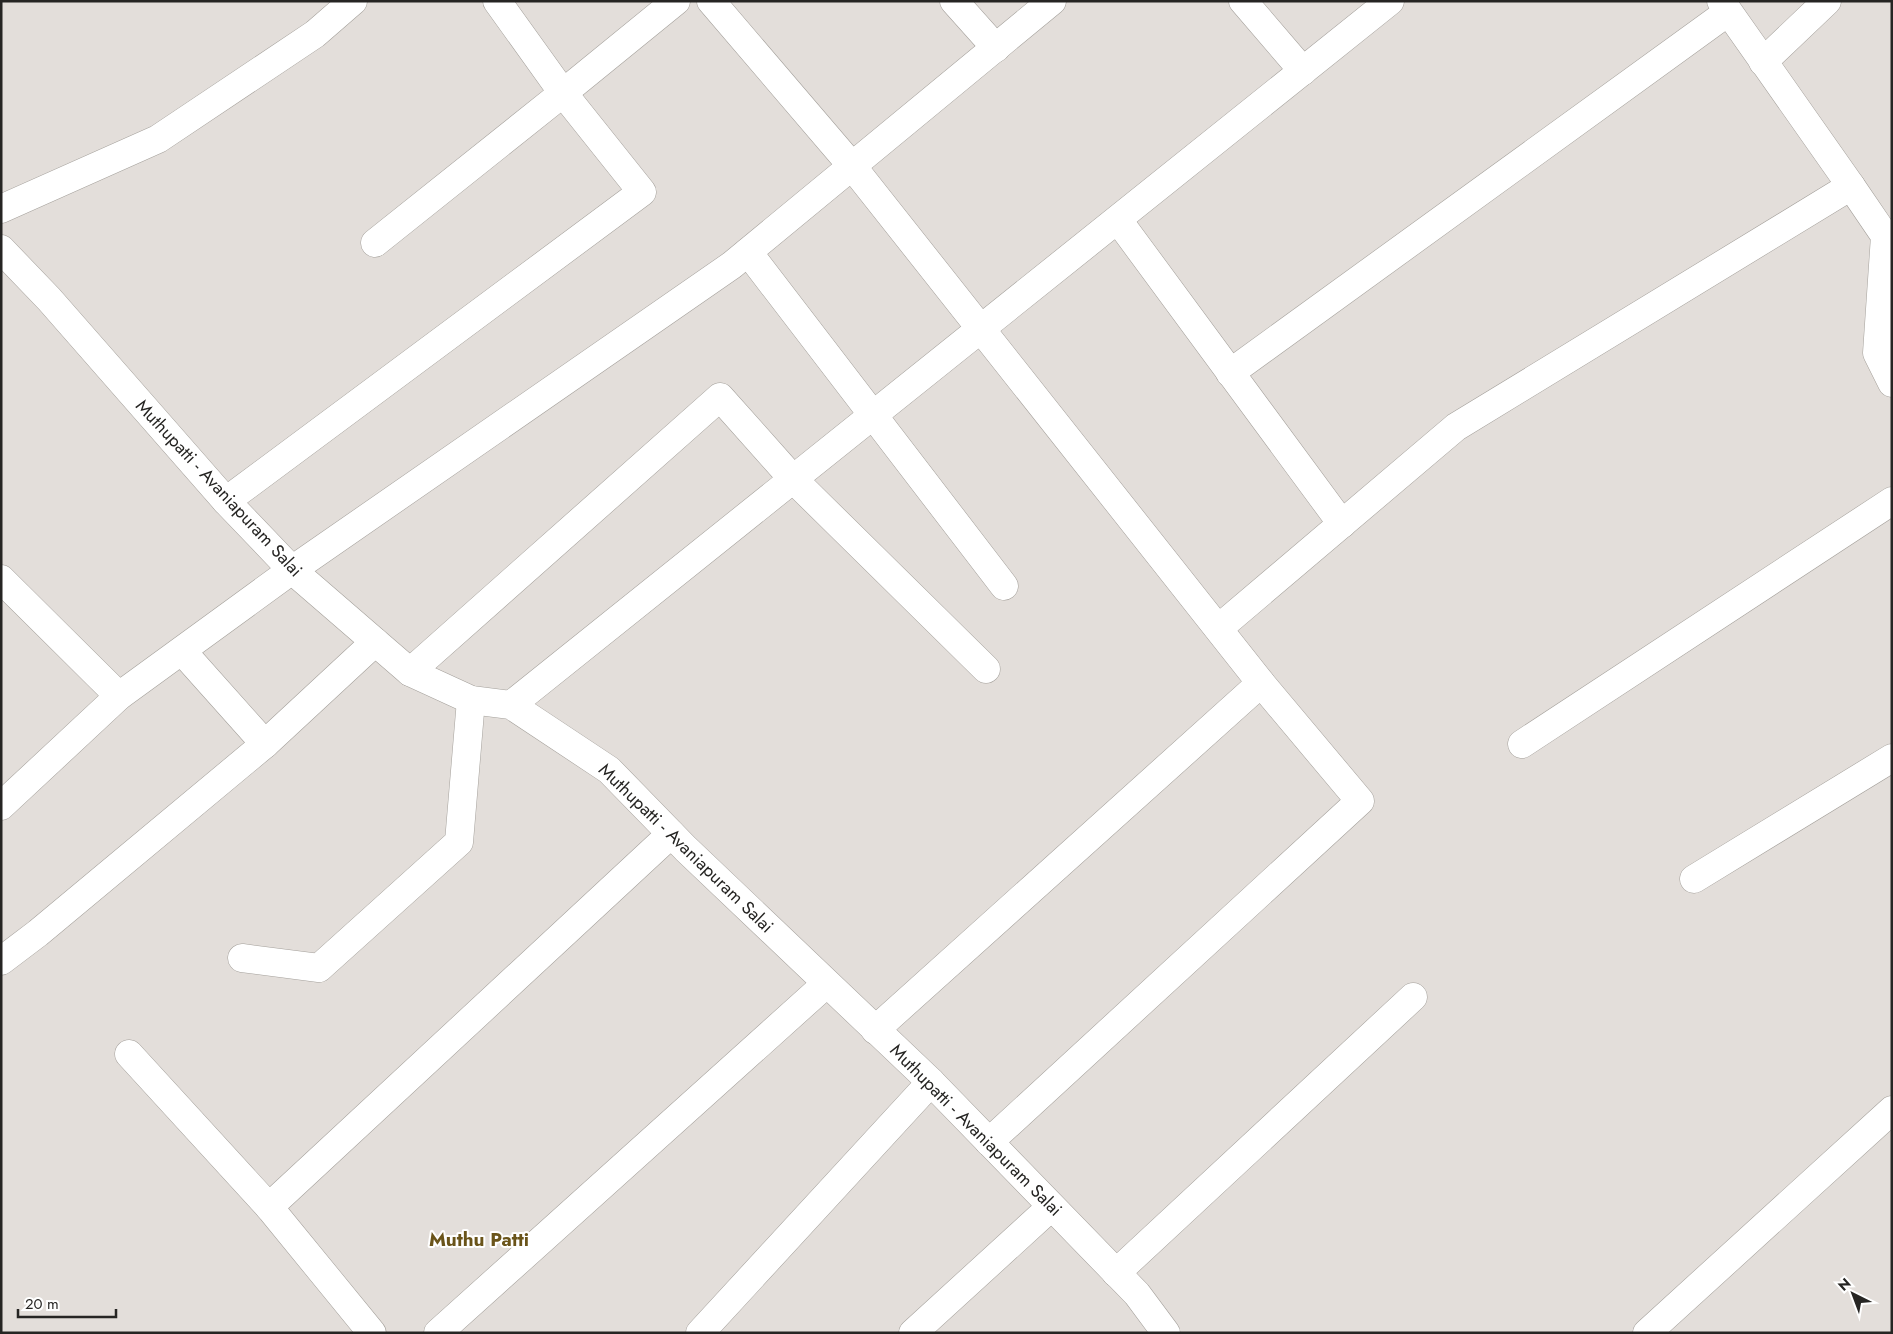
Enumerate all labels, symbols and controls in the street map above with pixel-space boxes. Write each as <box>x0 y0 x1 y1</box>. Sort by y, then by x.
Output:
street label: Muthupatti - Avaniapuram Salai <box>130 393 308 583</box>
street label: Muthupatti - Avaniapuram Salai <box>593 757 779 939</box>
street label: Muthupatti - Avaniapuram Salai <box>884 1038 1068 1222</box>
district label: Muthu Patti <box>429 1226 529 1253</box>
north arrow <box>1828 1269 1878 1319</box>
text: N <box>1833 1273 1855 1295</box>
scale bar <box>18 1286 115 1318</box>
text: 20 m <box>25 1293 59 1315</box>

